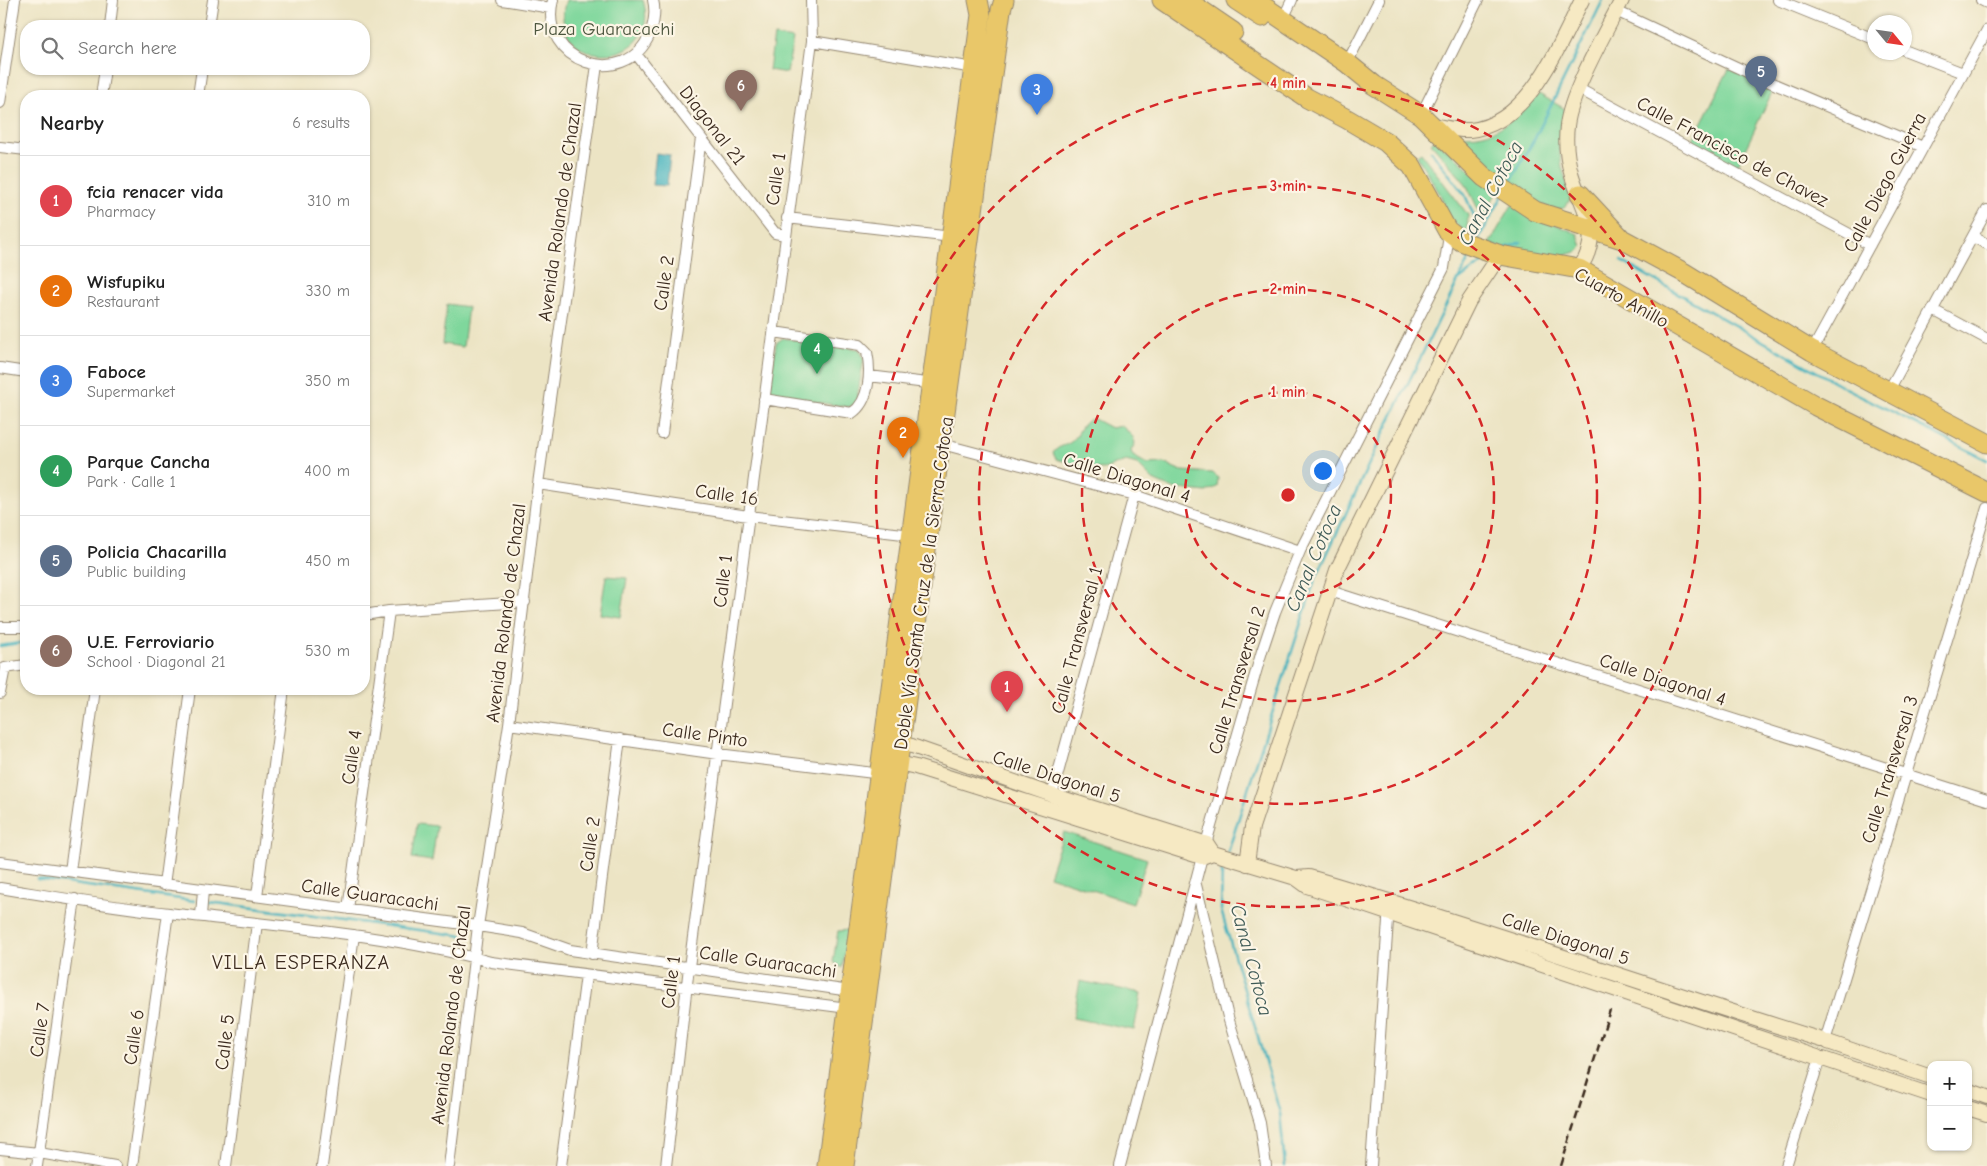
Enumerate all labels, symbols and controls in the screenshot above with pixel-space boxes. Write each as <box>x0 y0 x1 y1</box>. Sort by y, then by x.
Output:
north arrow <box>1867 15 1912 60</box>
park label: Plaza Guaracachi <box>533 18 675 40</box>
search box <box>20 20 370 75</box>
icon: search <box>38 34 66 62</box>
text: Search here <box>78 37 177 59</box>
pin: 5 <box>1745 56 1777 97</box>
pin: 6 <box>725 70 757 111</box>
pin: 3 <box>1021 74 1053 115</box>
text: 4 min <box>1270 74 1306 92</box>
street label: Diagonal 21 <box>674 82 750 170</box>
street label: Calle Francisco de Chavez <box>1633 92 1832 212</box>
street label: Avenida Rolando de Chazal <box>534 101 586 323</box>
street label: Calle Diego Guerra <box>1839 109 1931 256</box>
text: Nearby <box>40 111 104 135</box>
text: 6 results <box>292 114 350 132</box>
water label: Canal Cotoca <box>1453 137 1527 249</box>
street label: Calle 1 <box>761 151 791 207</box>
text: 3 min <box>1270 177 1306 195</box>
text: fcia renacer vida <box>87 181 224 203</box>
text: 1 <box>53 192 59 210</box>
text: 310 m <box>307 192 350 210</box>
text: Pharmacy <box>87 203 156 221</box>
street label: Calle 2 <box>649 254 679 312</box>
street label: Cuarto Anillo <box>1571 263 1672 333</box>
text: Wisfupiku <box>87 271 165 293</box>
text: 2 min <box>1270 280 1306 298</box>
text: 2 <box>52 282 60 300</box>
text: 330 m <box>305 282 350 300</box>
text: Restaurant <box>87 293 159 311</box>
pin: 4 <box>801 333 833 374</box>
text: Faboce <box>87 361 146 383</box>
text: 3 <box>52 372 60 390</box>
text: 350 m <box>305 372 350 390</box>
text: Supermarket <box>87 383 175 401</box>
text: 1 min <box>1271 383 1305 401</box>
street label: Doble Vía Santa Cruz de la Sierra-Cotoca <box>890 415 958 751</box>
pin: 2 <box>887 417 919 458</box>
street label: Calle Diagonal 4 <box>1060 448 1193 508</box>
text: Parque Cancha <box>87 451 210 473</box>
your location <box>1310 458 1336 484</box>
text: 4 <box>52 462 60 480</box>
text: 400 m <box>304 462 350 480</box>
text: Park · Calle 1 <box>87 473 176 491</box>
street label: Calle 16 <box>694 480 760 510</box>
centre of rings <box>1279 486 1297 504</box>
water label: Canal Cotoca <box>1281 501 1346 615</box>
street label: Avenida Rolando de Chazal <box>482 502 530 724</box>
text: Policia Chacarilla <box>87 541 227 563</box>
text: 5 <box>52 552 60 570</box>
text: 450 m <box>305 552 350 570</box>
street label: Calle 1 <box>709 553 737 609</box>
text: Public building <box>87 563 186 581</box>
street label: Calle Transversal 1 <box>1047 564 1107 716</box>
street label: Calle Transversal 2 <box>1204 604 1270 757</box>
text: U.E. Ferroviario <box>87 631 214 653</box>
text: 6 <box>52 642 60 660</box>
text: 530 m <box>305 642 350 660</box>
street label: Calle Diagonal 4 <box>1597 649 1729 711</box>
text: School · Diagonal 21 <box>87 653 226 671</box>
pin: 1 <box>991 671 1023 712</box>
street label: Calle Transversal 3 <box>1857 693 1923 846</box>
street label: Calle Pinto <box>661 718 749 752</box>
street label: Calle 4 <box>337 728 367 786</box>
street label: Calle Diagonal 5 <box>990 746 1123 808</box>
street label: Calle 2 <box>575 815 605 873</box>
street label: Calle Guaracachi <box>300 874 440 916</box>
water label: Canal Cotoca <box>1226 902 1277 1018</box>
street label: Avenida Rolando de Chazal <box>427 904 475 1126</box>
street label: Calle Diagonal 5 <box>1499 908 1632 970</box>
street label: Calle Guaracachi <box>698 941 838 983</box>
district label: VILLA ESPERANZA <box>212 951 390 974</box>
street label: Calle 1 <box>657 954 685 1010</box>
street label: Calle 7 <box>25 1002 55 1059</box>
street label: Calle 6 <box>119 1008 149 1066</box>
street label: Calle 5 <box>211 1013 239 1071</box>
map controls <box>1927 1061 1972 1151</box>
button: + <box>1927 1061 1972 1106</box>
button: − <box>1927 1106 1972 1151</box>

